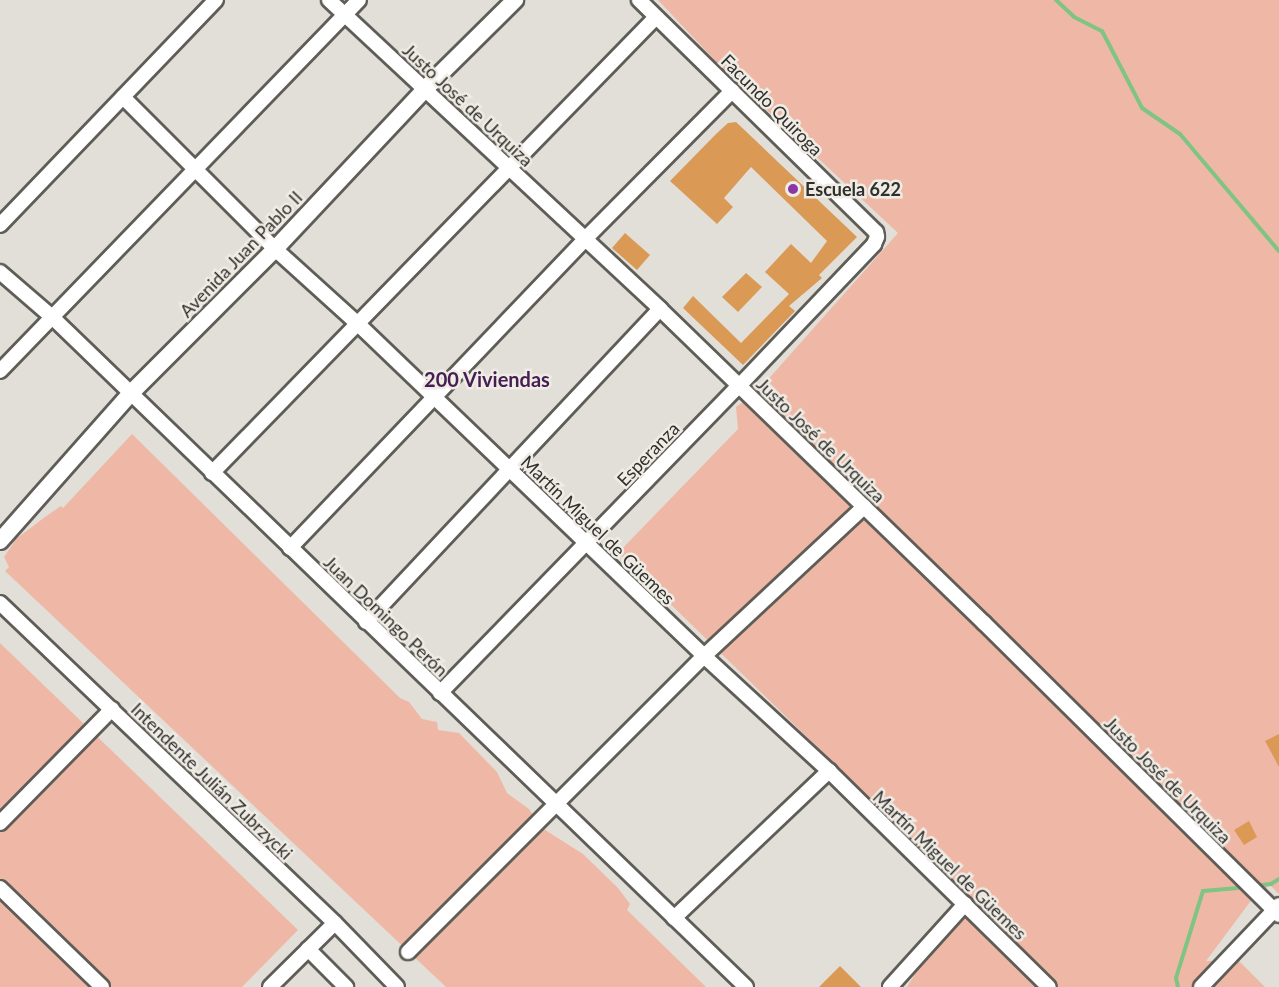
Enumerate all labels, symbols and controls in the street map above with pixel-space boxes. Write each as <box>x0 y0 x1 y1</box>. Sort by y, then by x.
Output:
street label: Justo José de Urquiza <box>398 39 538 171</box>
street label: Facundo Quiroga <box>717 50 827 160</box>
place label: Escuela 622 <box>805 178 901 200</box>
marker: Escuela 622 <box>786 182 800 196</box>
street label: Avenida Juan Pablo II <box>175 186 307 322</box>
district label: 200 Viviendas <box>424 367 550 391</box>
street label: Justo José de Urquiza <box>752 373 890 507</box>
street label: Esperanza <box>612 418 684 490</box>
street label: Martín Miguel de Güemes <box>517 451 679 609</box>
street label: Juan Domingo Perón <box>319 551 453 681</box>
street label: Intendente Julián Zubrzycki <box>127 698 297 864</box>
street label: Justo José de Urquiza <box>1100 712 1236 848</box>
street label: Martín Miguel de Güemes <box>869 786 1031 944</box>

